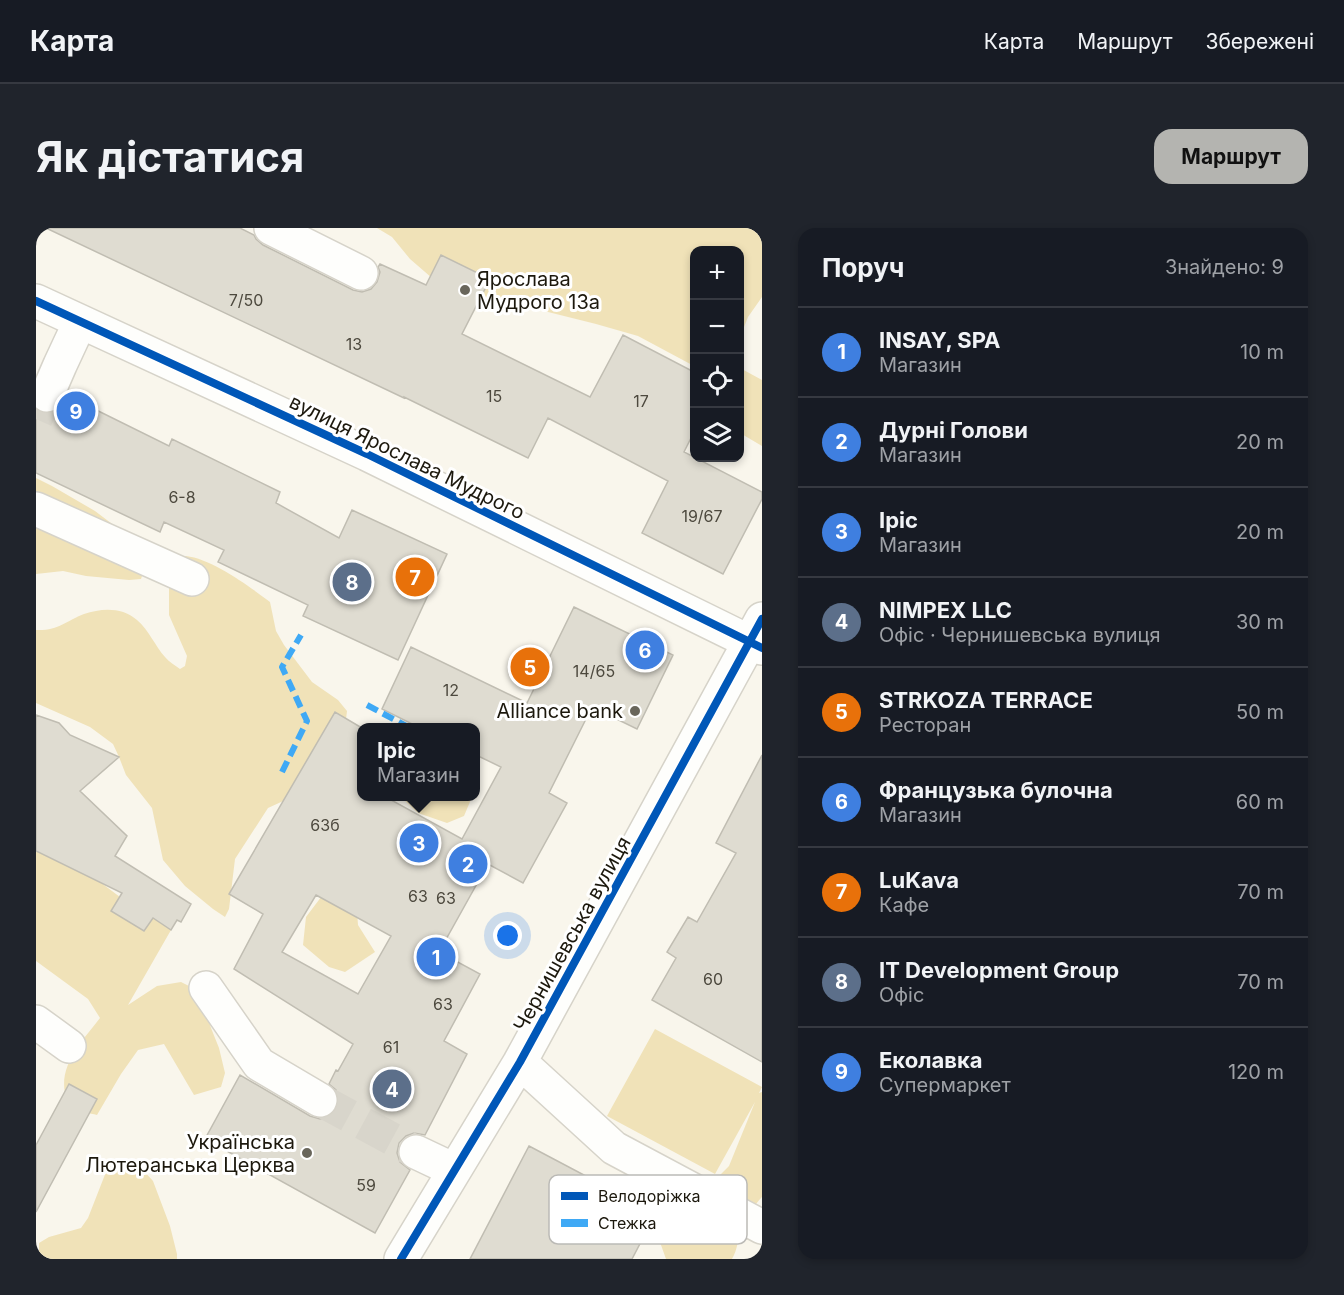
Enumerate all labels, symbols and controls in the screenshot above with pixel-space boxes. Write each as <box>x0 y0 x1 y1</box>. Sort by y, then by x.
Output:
text: Карта <box>30 24 114 58</box>
text: Карта <box>984 29 1044 54</box>
text: Маршрут <box>1077 29 1172 54</box>
text: Збережені <box>1205 29 1314 54</box>
button: Маршрут <box>1154 129 1308 184</box>
text: Як дістатися <box>36 131 304 182</box>
map controls <box>690 246 744 462</box>
button: + <box>690 246 744 300</box>
text: Поруч <box>822 252 904 283</box>
text: Знайдено: 9 <box>1165 255 1284 279</box>
place label: Ярослава Мудрого 13а <box>477 267 600 314</box>
marker: Ярослава Мудрого 13а <box>458 283 472 297</box>
house number: 7/50 <box>229 290 263 310</box>
button: − <box>690 300 744 354</box>
text: INSAY, SPA <box>879 327 1001 353</box>
house number: 13 <box>346 334 362 354</box>
text: 1 <box>837 340 846 364</box>
text: 10 m <box>1240 340 1284 364</box>
text: Магазин <box>879 353 962 377</box>
button: locate <box>690 354 744 408</box>
house number: 15 <box>486 386 502 406</box>
pin: 9 <box>56 388 96 434</box>
street label: вулиця Ярослава Мудрого <box>285 390 529 524</box>
house number: 17 <box>633 391 649 411</box>
button: layers <box>690 408 744 462</box>
text: Дурні Голови <box>879 417 1028 443</box>
text: 2 <box>835 430 848 454</box>
text: 20 m <box>1236 430 1284 454</box>
text: Магазин <box>879 443 962 467</box>
house number: 6-8 <box>168 487 196 507</box>
house number: 19/67 <box>681 506 723 526</box>
text: Іріс <box>879 507 918 533</box>
text: 3 <box>835 520 848 544</box>
text: 20 m <box>1236 520 1284 544</box>
text: Магазин <box>879 533 962 557</box>
pin: 7 <box>396 554 434 600</box>
pin: 8 <box>332 560 372 604</box>
text: NIMPEX LLC <box>879 597 1012 623</box>
text: 4 <box>835 610 848 634</box>
text: 30 m <box>1236 610 1284 634</box>
text: Офіс · Чернишевська вулиця <box>879 623 1161 647</box>
pin: 6 <box>626 628 664 672</box>
pin: 5 <box>510 644 550 690</box>
house number: 14/65 <box>573 661 615 681</box>
house number: 12 <box>443 680 459 700</box>
text: STRKOZA TERRACE <box>879 687 1093 713</box>
place label: Alliance bank <box>496 699 623 723</box>
text: 5 <box>835 700 848 724</box>
text: 50 m <box>1236 700 1284 724</box>
marker: Alliance bank <box>628 704 642 718</box>
text: Ресторан <box>879 713 971 737</box>
popup <box>357 723 480 801</box>
text: Іріс <box>377 737 416 763</box>
text: Магазин <box>377 763 460 787</box>
text: Французька булочна <box>879 777 1113 803</box>
text: 6 <box>835 790 848 814</box>
text: 60 m <box>1236 790 1284 814</box>
text: Магазин <box>879 803 962 827</box>
house number: 63б <box>310 815 340 835</box>
pin: 3 <box>400 820 439 866</box>
street label: Чернишевська вулиця <box>508 832 636 1036</box>
pin: 2 <box>448 842 488 886</box>
text: LuKava <box>879 867 959 893</box>
text: 7 <box>836 880 847 904</box>
text: 70 m <box>1237 880 1284 904</box>
house number: 63 <box>408 886 428 906</box>
house number: 63 <box>436 888 456 908</box>
text: Кафе <box>879 893 929 917</box>
your location <box>493 921 522 950</box>
pin: 1 <box>416 934 456 980</box>
text: IT Development Group <box>879 957 1119 983</box>
house number: 60 <box>703 969 723 989</box>
text: 8 <box>835 970 848 994</box>
text: 70 m <box>1237 970 1284 994</box>
text: Офіс <box>879 983 924 1007</box>
house number: 63 <box>433 994 453 1014</box>
house number: 61 <box>383 1037 399 1057</box>
text: Еколавка <box>879 1047 983 1073</box>
text: 9 <box>835 1060 848 1084</box>
text: 120 m <box>1228 1060 1284 1084</box>
pin: 4 <box>372 1066 412 1112</box>
text: Супермаркет <box>879 1073 1011 1097</box>
place label: Українська Лютеранська Церква <box>85 1130 295 1177</box>
marker: Українська Лютеранська Церква <box>300 1146 314 1160</box>
house number: 59 <box>356 1175 376 1195</box>
legend <box>549 1175 747 1244</box>
text: Велодоріжка <box>598 1186 701 1206</box>
text: Стежка <box>598 1213 656 1233</box>

